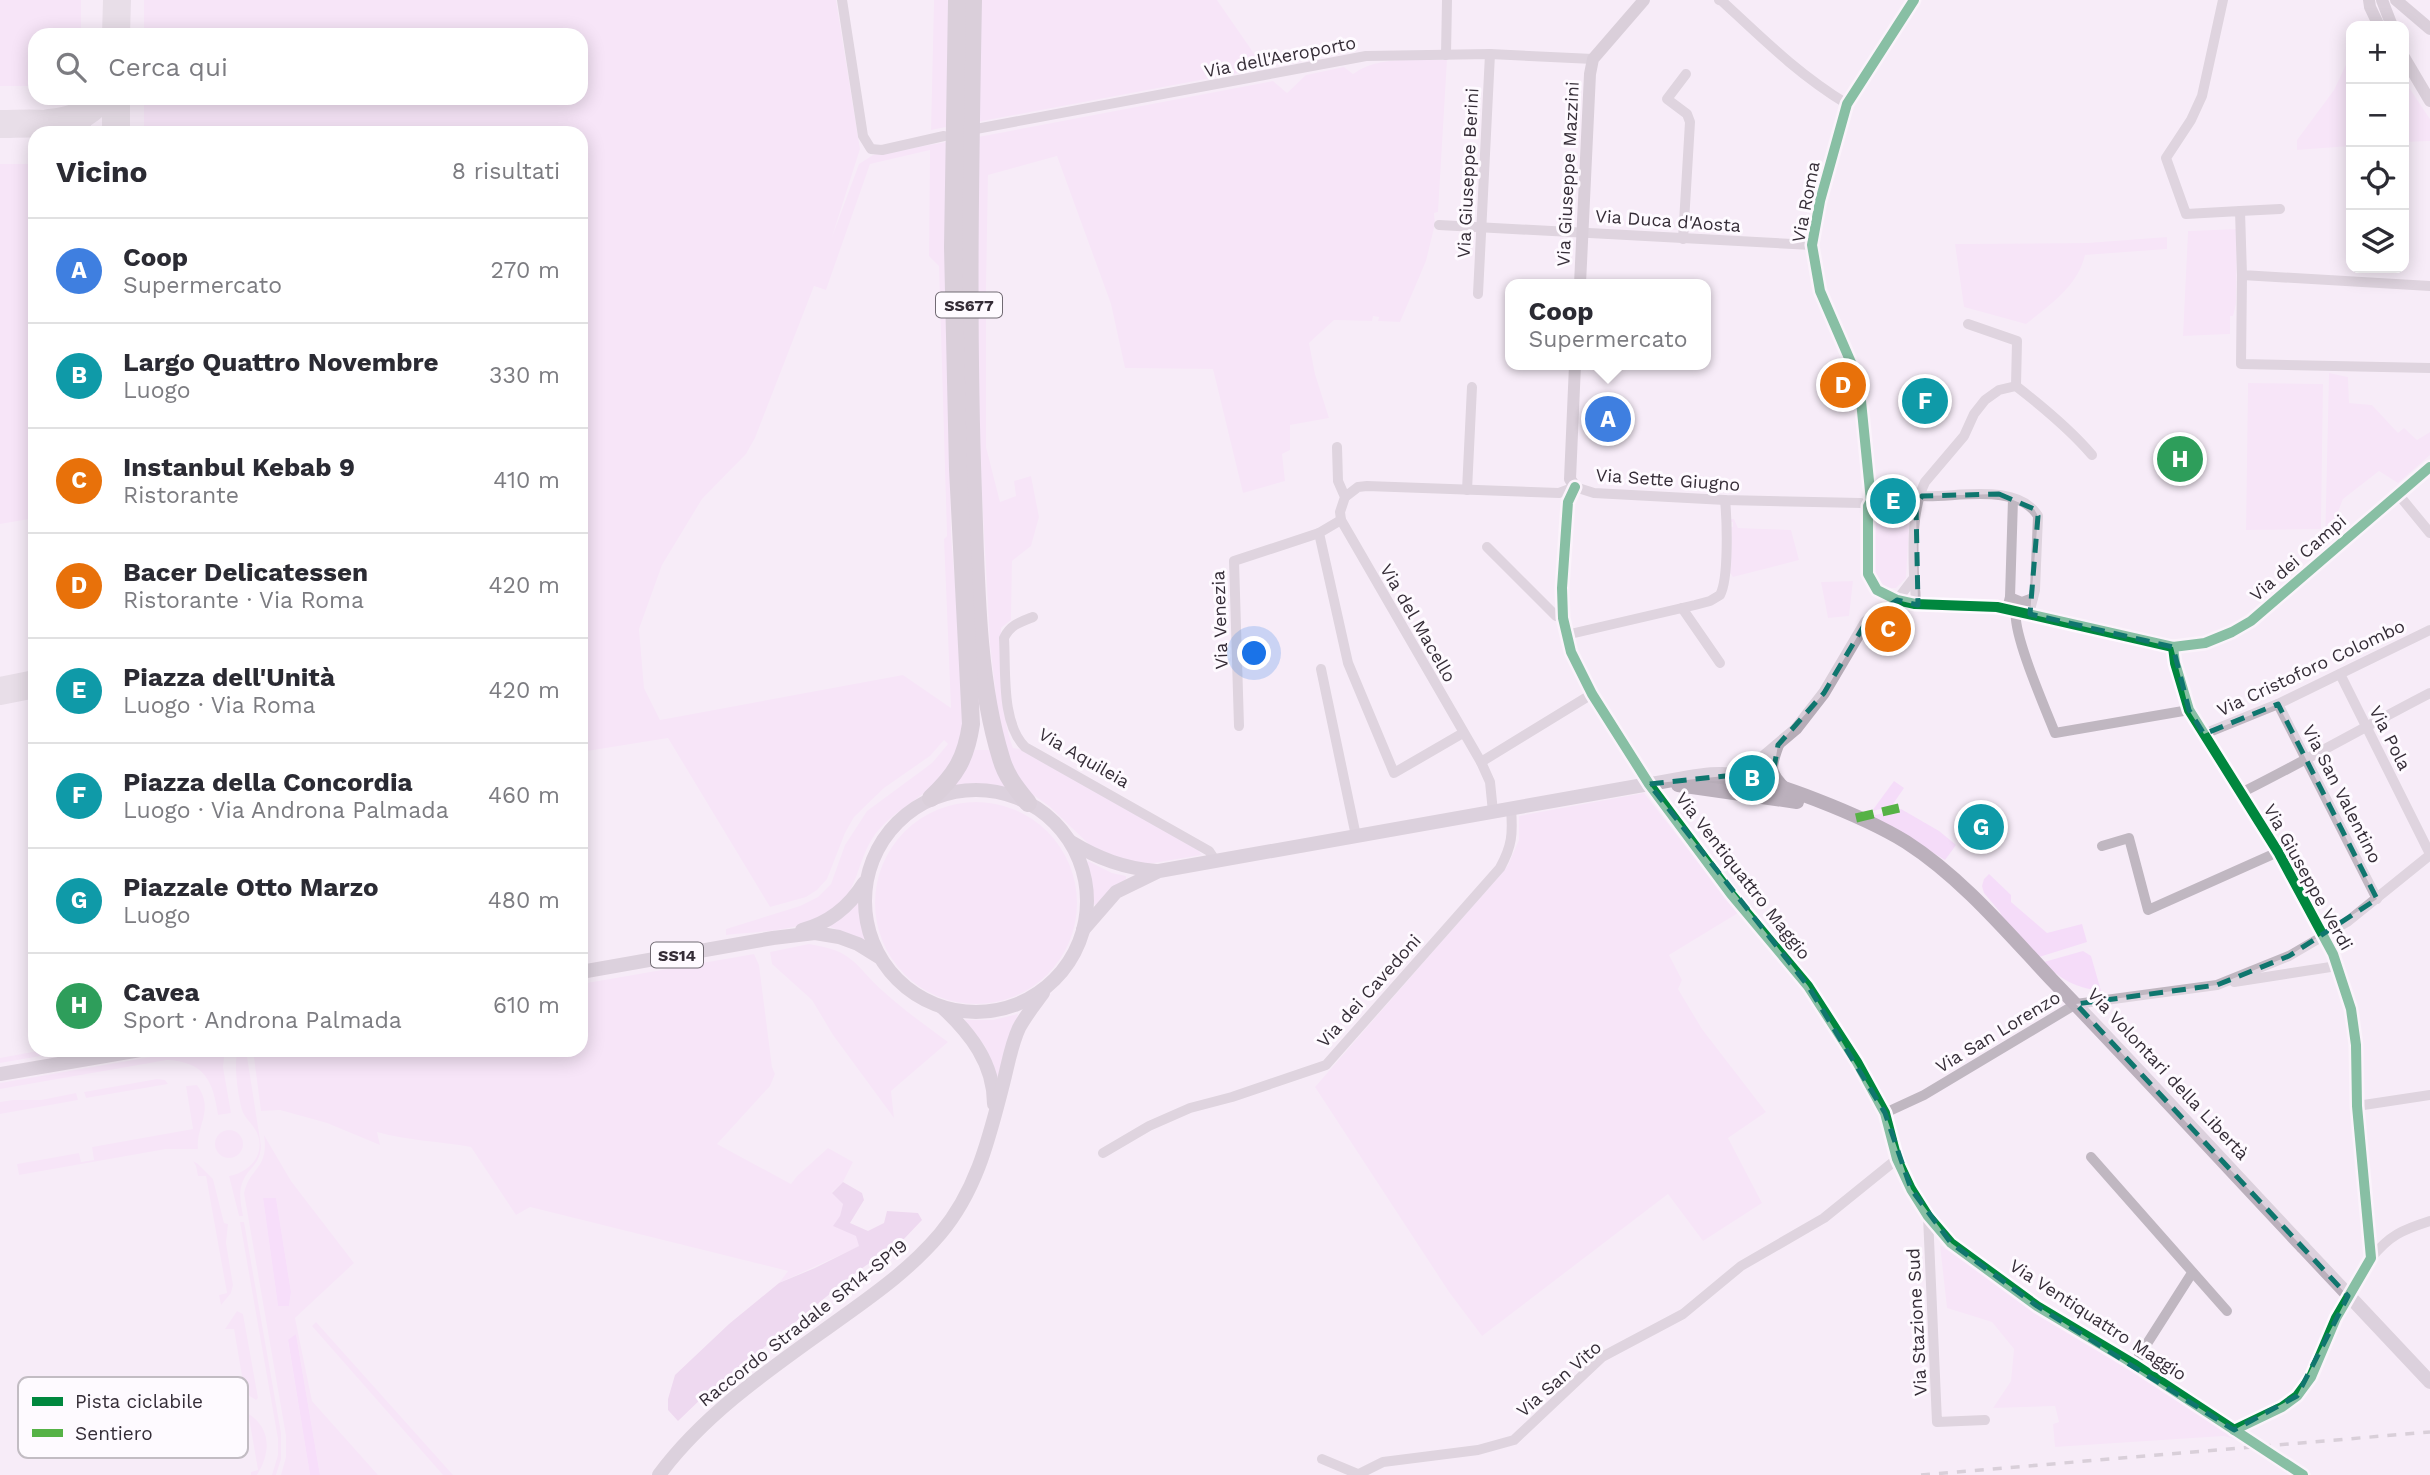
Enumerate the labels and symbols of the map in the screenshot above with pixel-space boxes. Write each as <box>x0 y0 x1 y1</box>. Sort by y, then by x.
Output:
street label: Via dell'Aeroporto <box>1202 31 1358 82</box>
street label: Via Giuseppe Mazzini <box>1552 81 1583 267</box>
street label: Via Giuseppe Berini <box>1453 87 1482 259</box>
street label: Via Roma <box>1787 160 1824 244</box>
street label: Via Duca d'Aosta <box>1595 205 1742 236</box>
road number: SS677 <box>936 292 1002 318</box>
pin: D <box>1820 359 1866 411</box>
pin: F <box>1902 375 1948 427</box>
pin: A <box>1585 393 1631 445</box>
pin: H <box>2157 433 2203 485</box>
street label: Via Sette Giugno <box>1595 464 1741 495</box>
pin: E <box>1870 475 1916 527</box>
street label: Via dei Campi <box>2245 510 2350 605</box>
street label: Via del Macello <box>1376 560 1461 686</box>
street label: Via Venezia <box>1207 570 1232 670</box>
pin: C <box>1865 603 1911 655</box>
street label: Via Cristoforo Colombo <box>2214 615 2408 720</box>
your location <box>1237 636 1271 670</box>
street label: Via Pola <box>2365 702 2416 774</box>
street label: Via San Valentino <box>2298 721 2386 866</box>
street label: Via Aquileia <box>1035 723 1133 792</box>
pin: B <box>1729 752 1775 804</box>
street label: Via Ventiquattro Maggio <box>1671 788 1815 964</box>
street label: Via Giuseppe Verdi <box>2259 800 2357 954</box>
pin: G <box>1958 801 2004 853</box>
street label: Via dei Cavedoni <box>1312 930 1425 1052</box>
road number: SS14 <box>651 942 703 967</box>
street label: Via Volontari della Libertà <box>2083 983 2253 1164</box>
street label: Via San Lorenzo <box>1932 986 2064 1077</box>
street label: Raccordo Stradale SR14-SP19 <box>694 1235 911 1411</box>
street label: Via Stazione Sud <box>1902 1247 1931 1397</box>
street label: Via Ventiquattro Maggio <box>2006 1254 2191 1385</box>
street label: Via San Vito <box>1512 1336 1605 1421</box>
legend <box>18 1377 248 1458</box>
text: Pista ciclabile <box>75 1390 203 1413</box>
text: Sentiero <box>75 1422 153 1445</box>

